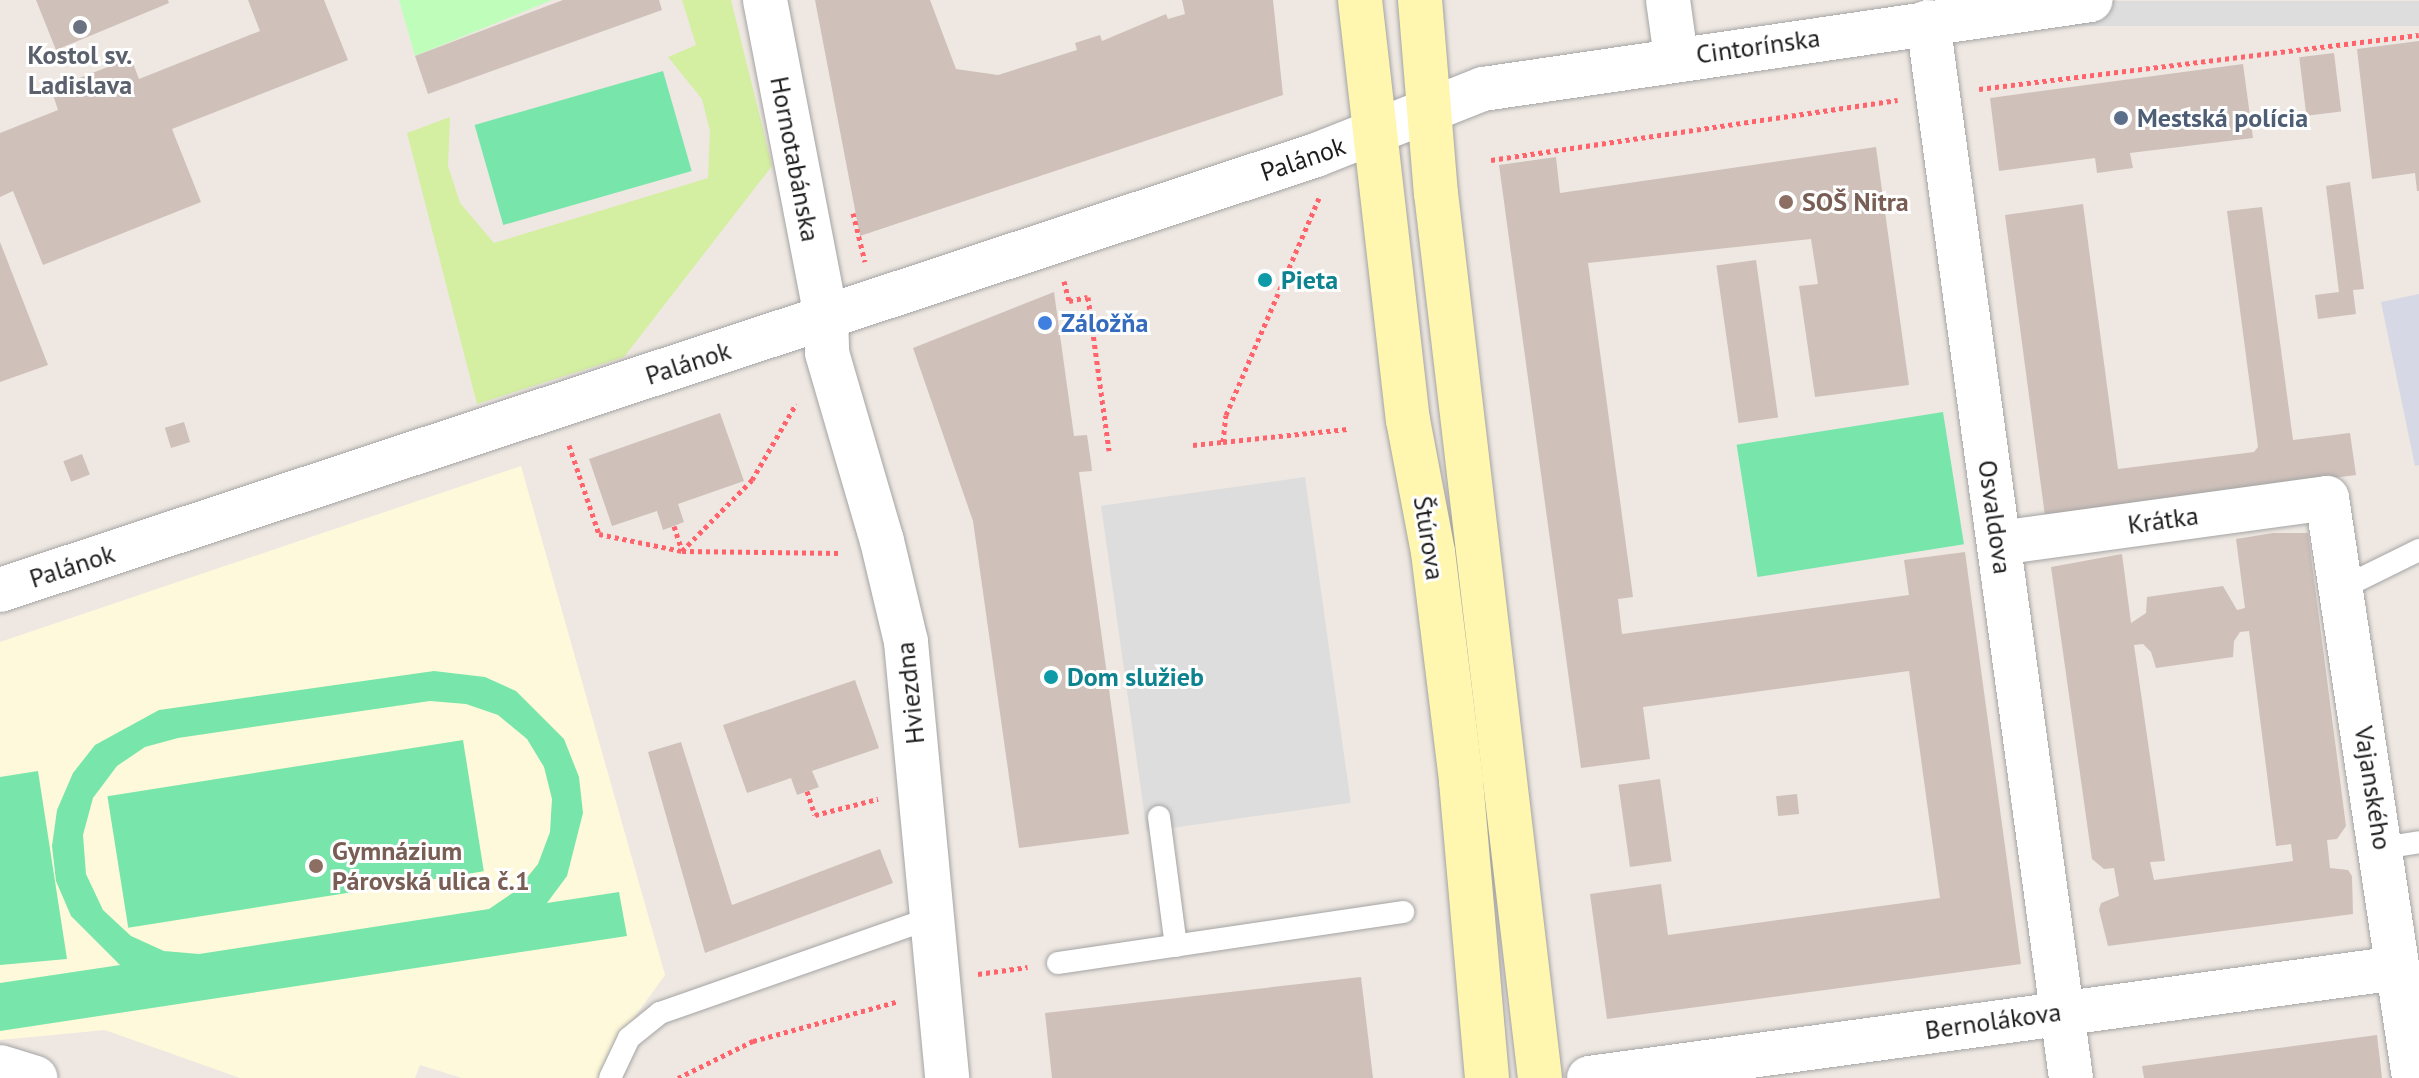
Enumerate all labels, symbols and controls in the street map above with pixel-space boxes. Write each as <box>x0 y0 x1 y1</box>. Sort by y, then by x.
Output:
marker: Kostol sv. Ladislava <box>71 18 89 36</box>
street label: Cintorínska <box>1694 22 1822 70</box>
place label: Kostol sv. Ladislava <box>28 39 132 100</box>
street label: Hornotabánska <box>764 74 826 244</box>
place label: Mestská polícia <box>2137 102 2308 134</box>
marker: Mestská polícia <box>2112 109 2130 127</box>
street label: Palánok <box>1256 130 1350 188</box>
place label: SOŠ Nitra <box>1802 186 1909 218</box>
marker: SOŠ Nitra <box>1777 193 1795 211</box>
place label: Pieta <box>1281 264 1338 296</box>
marker: Pieta <box>1256 271 1274 289</box>
place label: Záložňa <box>1061 307 1148 339</box>
marker: Záložňa <box>1036 314 1054 332</box>
street label: Palánok <box>642 335 734 391</box>
street label: Osvaldova <box>1972 458 2018 576</box>
street label: Štúrova <box>1407 494 1451 582</box>
street label: Krátka <box>2126 500 2200 540</box>
street label: Palánok <box>26 538 118 594</box>
street label: Hviezdna <box>889 640 931 746</box>
place label: Dom služieb <box>1067 661 1204 693</box>
marker: Dom služieb <box>1042 668 1060 686</box>
street label: Vajanského <box>2348 724 2398 852</box>
place label: Gymnázium Párovská ulica č.1 <box>332 835 530 896</box>
marker: Gymnázium Párovská ulica č.1 <box>307 857 325 875</box>
street label: Bernolákova <box>1923 996 2063 1046</box>

